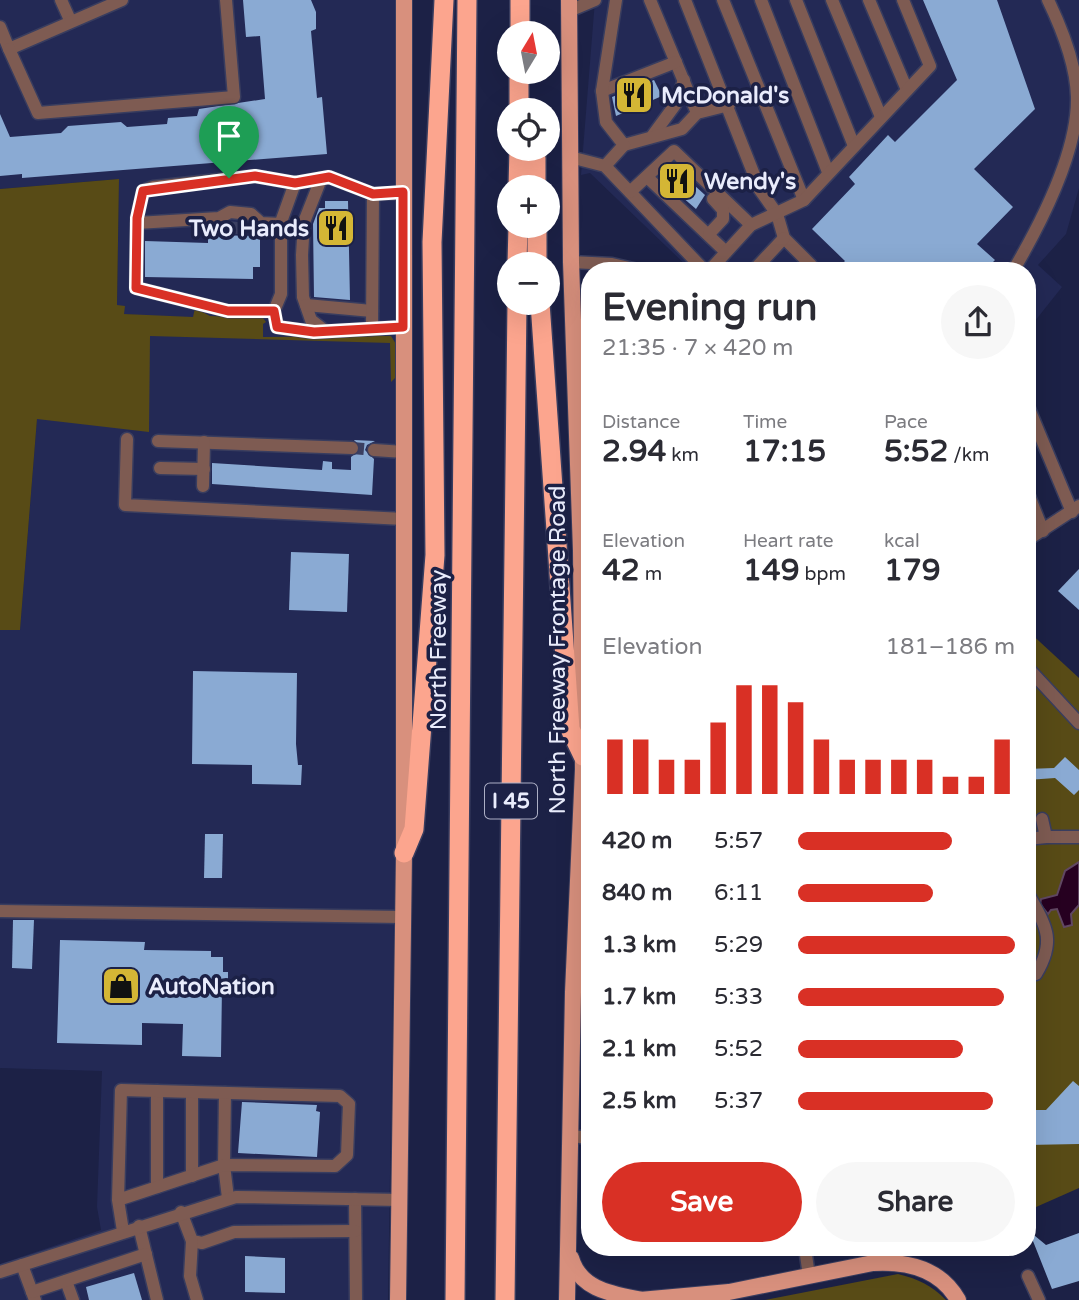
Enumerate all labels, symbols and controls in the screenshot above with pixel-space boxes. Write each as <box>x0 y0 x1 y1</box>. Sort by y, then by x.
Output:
north arrow <box>497 21 560 84</box>
map controls <box>497 21 560 315</box>
restaurant icon: McDonald's <box>613 74 655 116</box>
place label: McDonald's <box>661 82 789 110</box>
button: locate <box>497 98 560 161</box>
pin <box>199 106 259 178</box>
icon: arrive <box>210 117 248 155</box>
restaurant icon: Wendy's <box>656 160 698 202</box>
place label: Wendy's <box>704 168 796 196</box>
button: + <box>497 175 560 238</box>
restaurant icon: Two Hands <box>315 207 357 249</box>
place label: Two Hands <box>188 215 309 243</box>
button: − <box>497 252 560 315</box>
text: Evening run <box>602 285 817 331</box>
button: share <box>941 285 1015 359</box>
text: 21:35 · 7 × 420 m <box>602 334 793 362</box>
text: Distance <box>602 411 680 433</box>
text: Time <box>743 411 787 433</box>
text: Pace <box>884 411 928 433</box>
text: 2.94 <box>602 433 666 470</box>
text: 17:15 <box>743 433 826 470</box>
text: 5:52 <box>884 433 948 470</box>
text: km <box>666 444 699 466</box>
text: /km <box>948 444 989 466</box>
street label: North Freeway Frontage Road <box>544 485 572 815</box>
text: Elevation <box>602 530 685 552</box>
text: Heart rate <box>743 530 834 552</box>
text: kcal <box>884 530 920 552</box>
text: 42 <box>602 552 640 589</box>
text: 149 <box>743 552 800 589</box>
text: 179 <box>884 552 941 589</box>
text: m <box>640 563 662 585</box>
text: bpm <box>800 563 846 585</box>
street label: North Freeway <box>425 570 453 730</box>
text: Elevation <box>602 633 703 661</box>
text: 181–186 m <box>886 633 1015 661</box>
road number: I 45 <box>485 784 537 818</box>
text: 420 m <box>602 827 672 855</box>
text: 5:57 <box>714 827 763 855</box>
text: 840 m <box>602 879 672 907</box>
text: 6:11 <box>714 879 763 907</box>
text: 1.3 km <box>602 931 677 959</box>
text: 5:29 <box>714 931 763 959</box>
shop icon: AutoNation <box>100 965 142 1007</box>
place label: AutoNation <box>148 973 275 1001</box>
text: 1.7 km <box>602 983 676 1011</box>
text: 5:33 <box>714 983 763 1011</box>
text: 2.1 km <box>602 1035 677 1063</box>
text: 5:52 <box>714 1035 763 1063</box>
text: 2.5 km <box>602 1087 677 1115</box>
text: 5:37 <box>714 1087 763 1115</box>
button: Save <box>602 1162 802 1242</box>
button: Share <box>816 1162 1015 1242</box>

